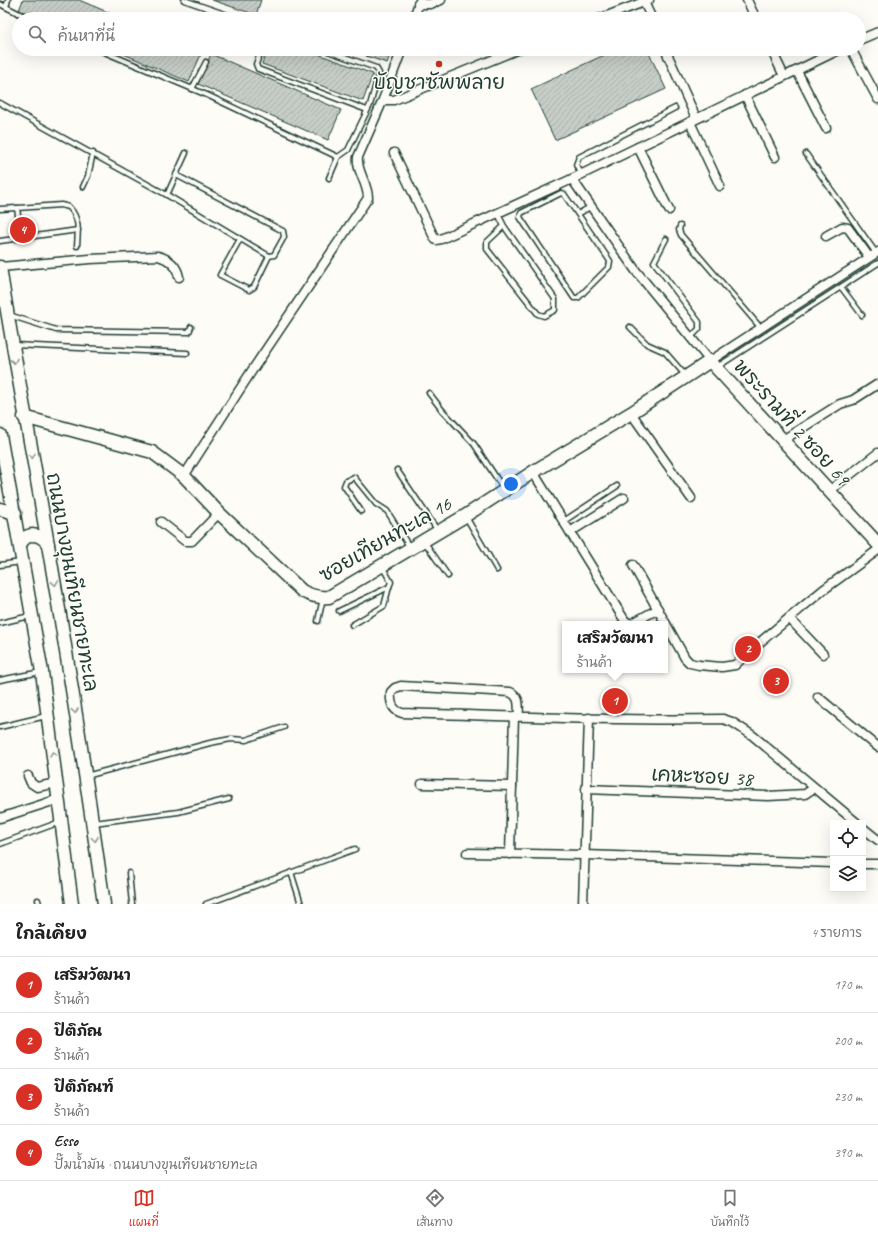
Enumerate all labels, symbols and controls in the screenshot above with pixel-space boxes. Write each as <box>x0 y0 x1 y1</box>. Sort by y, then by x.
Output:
search box <box>12 12 866 56</box>
icon: search <box>26 23 48 45</box>
text: ค้นหาที่นี่ <box>58 27 115 46</box>
marker: บัญชาซัพพลาย <box>434 59 444 69</box>
place label: บัญชาซัพพลาย <box>373 70 505 95</box>
pin: 4 <box>10 215 36 245</box>
street label: พระรามที่ 2 ซอย 69 <box>728 349 862 492</box>
one-way arrow <box>10 358 18 364</box>
one-way arrow <box>27 453 35 459</box>
street label: ถนนบางขุนเทียนชายทะเล <box>38 471 104 694</box>
your location <box>501 474 521 494</box>
street label: ซอยเทียนทะเล 16 <box>315 491 457 587</box>
one-way arrow <box>50 579 58 586</box>
popup <box>562 621 668 673</box>
text: เสริมวัฒนา <box>577 629 653 648</box>
pin: 2 <box>735 634 761 664</box>
text: ร้านค้า <box>577 655 612 671</box>
pin: 3 <box>763 666 789 696</box>
pin: 1 <box>602 686 628 716</box>
one-way arrow <box>70 708 79 714</box>
one-way arrow <box>49 751 58 757</box>
street label: เคหะซอย 38 <box>651 761 755 792</box>
map controls <box>830 820 866 892</box>
button: locate <box>830 820 866 856</box>
one-way arrow <box>90 836 99 842</box>
button: layers <box>830 856 866 892</box>
text: ใกล้เคียง <box>16 923 87 944</box>
text: 4 รายการ <box>811 925 862 941</box>
text: เสริมวัฒนา <box>54 966 131 985</box>
text: 1 <box>26 977 32 993</box>
text: 170 m <box>834 977 862 993</box>
text: ร้านค้า <box>54 992 90 1008</box>
text: ปิติภัณ <box>54 1022 102 1041</box>
text: 2 <box>26 1033 32 1049</box>
text: 200 m <box>834 1033 862 1049</box>
text: ร้านค้า <box>54 1048 90 1064</box>
text: ปิติภัณฑ์ <box>54 1078 114 1097</box>
text: 3 <box>26 1089 32 1105</box>
text: 230 m <box>834 1089 862 1105</box>
text: ร้านค้า <box>54 1104 90 1120</box>
text: Esso <box>54 1132 78 1151</box>
text: 4 <box>26 1145 32 1161</box>
text: 390 m <box>834 1145 862 1161</box>
text: ปั๊มน้ำมัน · ถนนบางขุนเทียนชายทะเล <box>54 1157 257 1173</box>
tab: แผนที่ <box>129 1187 159 1230</box>
tab: เส้นทาง <box>416 1187 453 1230</box>
tab: บันทึกไว้ <box>710 1187 749 1230</box>

